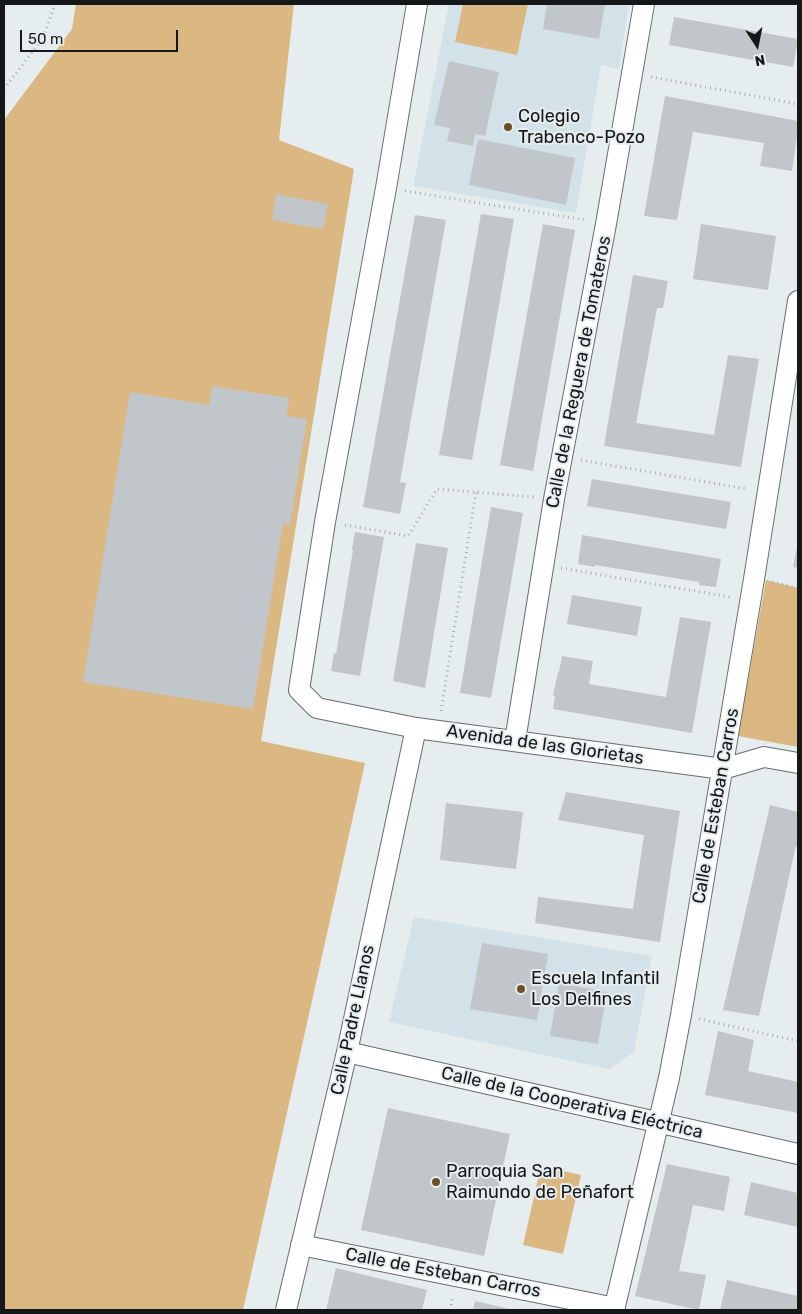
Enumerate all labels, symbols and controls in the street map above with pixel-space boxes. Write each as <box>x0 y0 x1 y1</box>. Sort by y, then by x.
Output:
scale bar <box>22 20 180 52</box>
north arrow <box>732 20 782 70</box>
text: 50 m <box>28 30 63 48</box>
text: N <box>753 51 767 70</box>
place label: Colegio Trabenco-Pozo <box>518 106 645 148</box>
marker: Colegio Trabenco-Pozo <box>502 121 514 133</box>
street label: Calle de la Reguera de Tomateros <box>542 234 616 510</box>
street label: Calle de Esteban Carros <box>688 706 744 906</box>
street label: Avenida de las Glorietas <box>445 720 645 770</box>
street label: Calle Padre Llanos <box>327 943 379 1097</box>
place label: Escuela Infantil Los Delfines <box>531 968 660 1011</box>
marker: Escuela Infantil Los Delfines <box>515 983 527 995</box>
street label: Calle de la Cooperativa Eléctrica <box>439 1062 705 1144</box>
place label: Parroquia San Raimundo de Peñafort <box>446 1161 634 1204</box>
marker: Parroquia San Raimundo de Peñafort <box>430 1176 442 1188</box>
street label: Calle de Esteban Carros <box>344 1243 542 1303</box>

